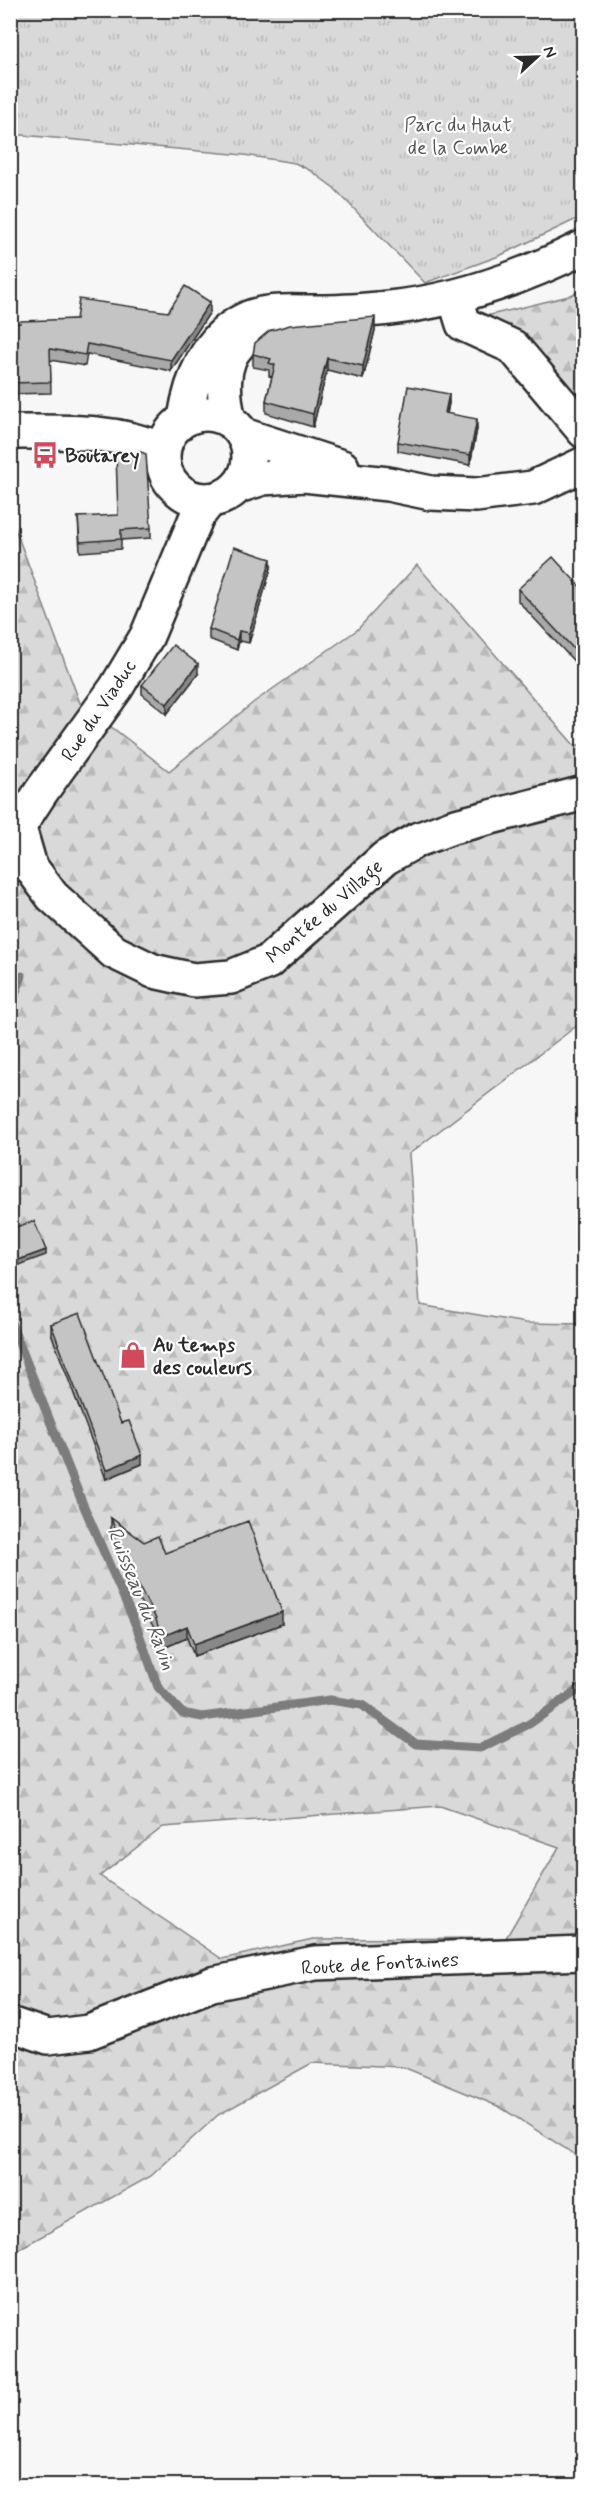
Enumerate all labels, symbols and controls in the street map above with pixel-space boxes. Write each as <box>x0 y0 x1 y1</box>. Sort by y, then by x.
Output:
north arrow <box>507 27 567 87</box>
text: N <box>538 43 561 61</box>
park label: Parc du Haut de la Combe <box>404 112 512 162</box>
bus stop icon: Boutarey <box>30 440 60 470</box>
place label: Boutarey <box>65 443 140 470</box>
street label: Rue du Viaduc <box>55 655 143 767</box>
street label: Montée du Village <box>261 854 391 972</box>
place label: Au temps des couleurs <box>153 1332 252 1382</box>
shop icon: Au temps des couleurs <box>118 1340 148 1370</box>
water label: Ruisseau du Ravin <box>100 1523 183 1674</box>
street label: Route de Fontaines <box>300 1947 460 1982</box>

